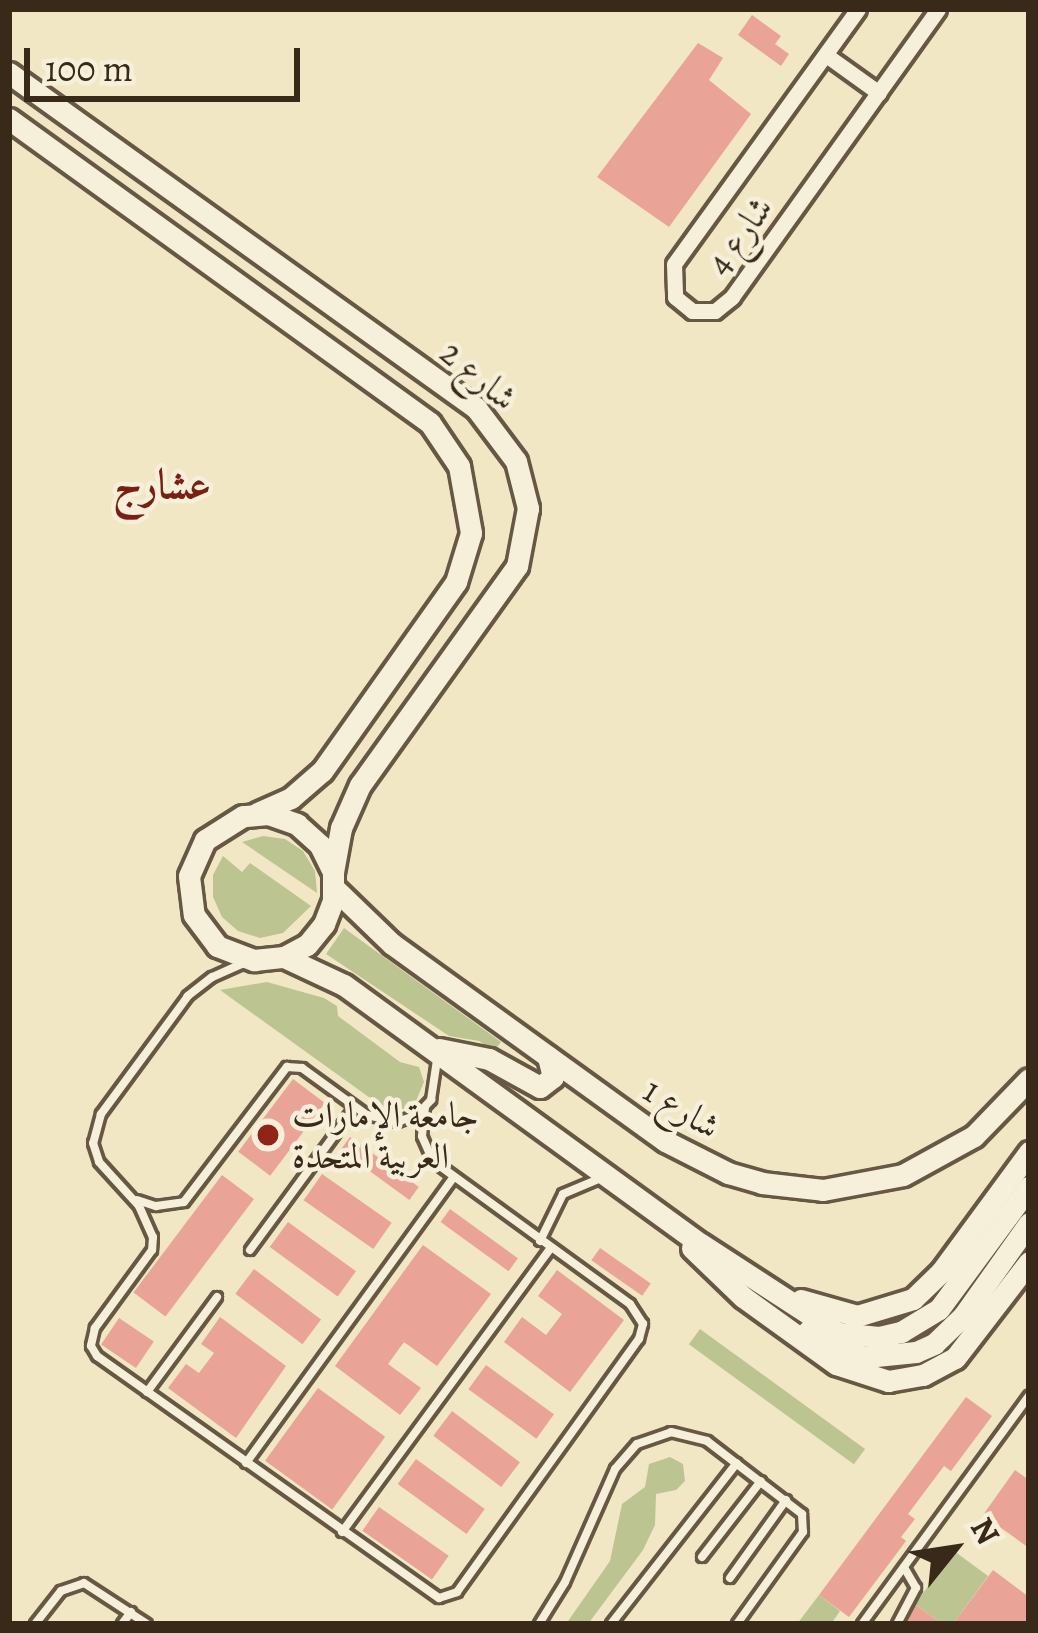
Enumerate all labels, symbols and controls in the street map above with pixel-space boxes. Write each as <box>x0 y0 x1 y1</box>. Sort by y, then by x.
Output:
scale bar <box>30 24 306 98</box>
text: 100 m <box>45 44 133 93</box>
street label: شارع 4 <box>696 188 782 282</box>
street label: شارع 2 <box>432 331 526 419</box>
district label: عشارج <box>113 459 211 509</box>
street label: شارع 1 <box>636 1068 728 1148</box>
place label: جامعة الإمارات العربية المتحدة <box>292 1092 479 1177</box>
marker: جامعة الإمارات العربية المتحدة <box>255 1122 281 1148</box>
north arrow <box>894 1489 1014 1609</box>
text: N <box>960 1509 1011 1552</box>

